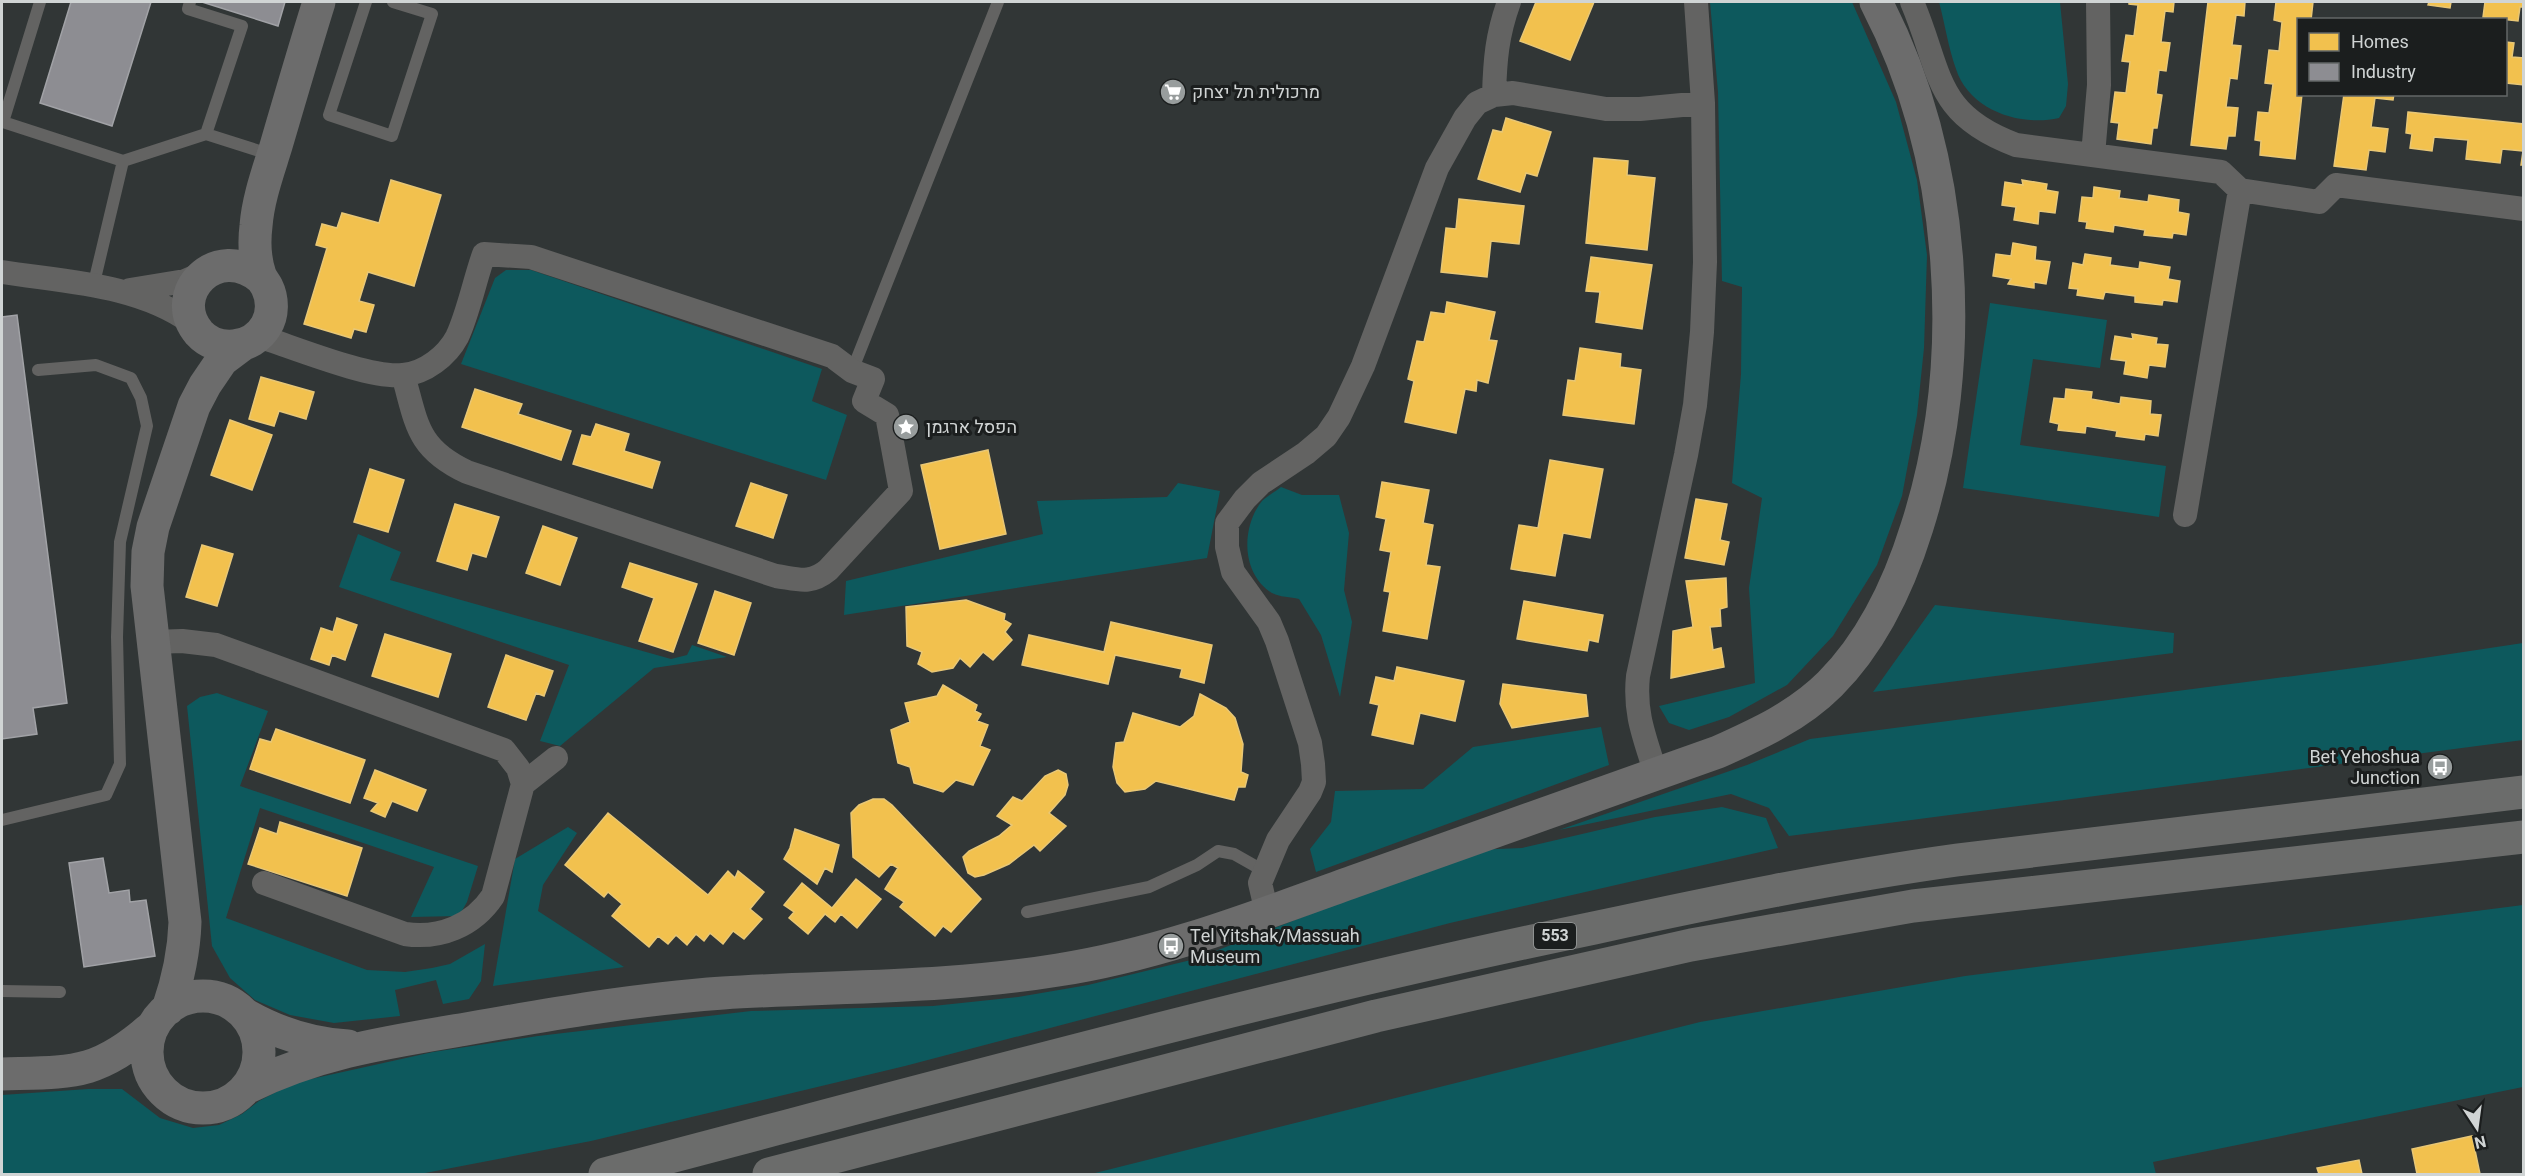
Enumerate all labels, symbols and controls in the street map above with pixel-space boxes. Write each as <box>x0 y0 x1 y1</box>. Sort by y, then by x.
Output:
legend <box>2297 18 2507 96</box>
text: Homes <box>2351 29 2409 56</box>
text: Industry <box>2351 59 2416 86</box>
supermarket icon: מרכולית תל יצחק <box>1158 77 1188 107</box>
place label: מרכולית תל יצחק <box>1192 79 1320 106</box>
place icon: הפסל ארגמן <box>891 412 921 442</box>
place label: הפסל ארגמן <box>926 414 1017 441</box>
place label: Bet Yehoshua Junction <box>2309 744 2420 792</box>
bus stop icon: Bet Yehoshua Junction <box>2425 752 2455 782</box>
place label: Tel Yitshak/Massuah Museum <box>1190 923 1360 971</box>
road number: 553 <box>1534 923 1576 949</box>
bus stop icon: Tel Yitshak/Massuah Museum <box>1156 931 1186 961</box>
north arrow <box>2447 1098 2507 1158</box>
text: N <box>2472 1129 2488 1155</box>

